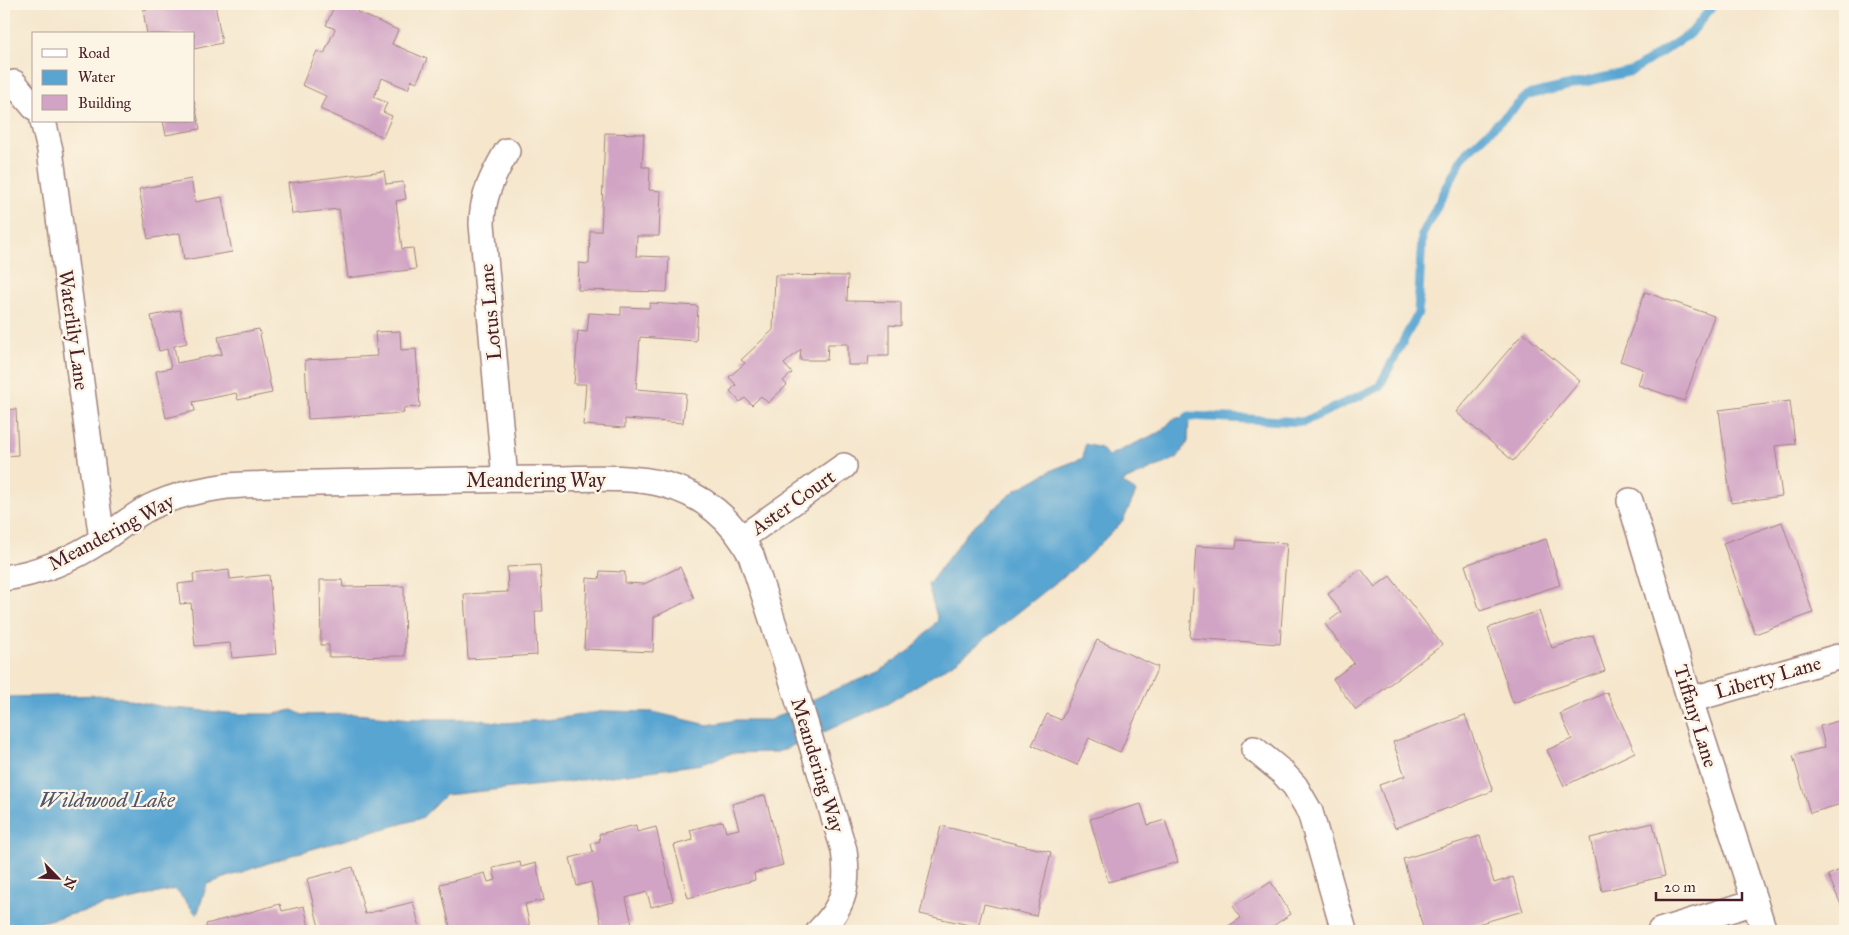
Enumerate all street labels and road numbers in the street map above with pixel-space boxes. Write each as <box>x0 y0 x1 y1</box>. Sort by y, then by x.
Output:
street label: Lotus Lane <box>474 263 506 361</box>
street label: Waterlily Lane <box>54 268 94 392</box>
street label: Aster Court <box>746 464 840 540</box>
street label: Meandering Way <box>466 468 606 493</box>
street label: Meandering Way <box>44 488 179 576</box>
street label: Liberty Lane <box>1712 650 1824 704</box>
street label: Tiffany Lane <box>1669 662 1723 770</box>
street label: Meandering Way <box>785 695 850 836</box>

